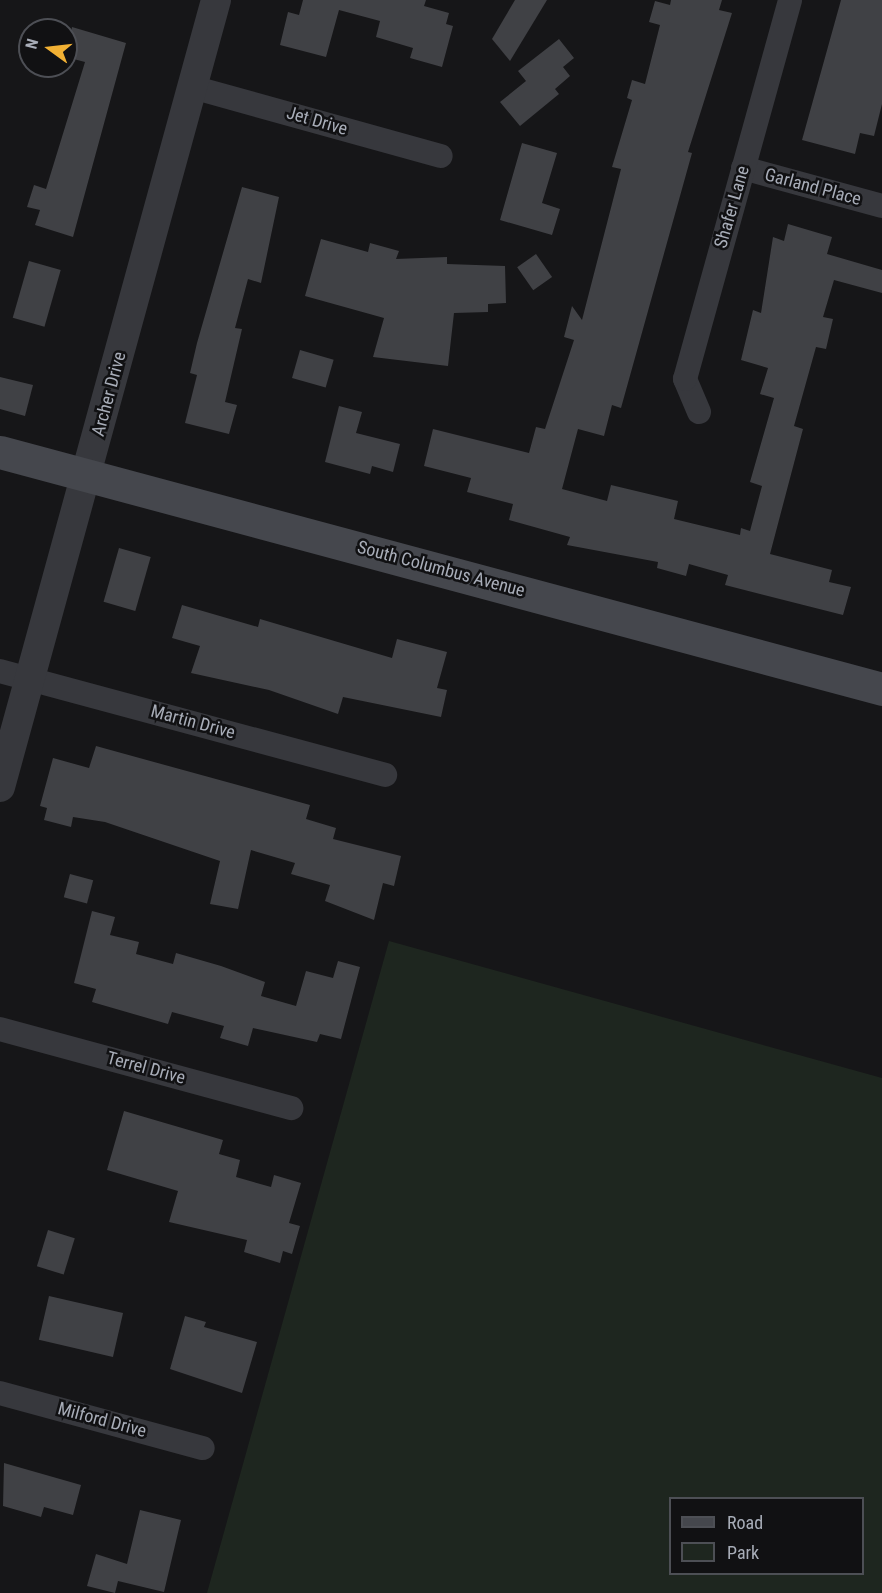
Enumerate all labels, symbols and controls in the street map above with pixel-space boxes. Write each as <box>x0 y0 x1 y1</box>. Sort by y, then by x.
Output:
north arrow <box>18 18 78 78</box>
text: N <box>22 37 43 51</box>
street label: Jet Drive <box>284 102 350 140</box>
street label: Shafer Lane <box>710 163 754 251</box>
street label: Garland Place <box>763 164 863 210</box>
street label: Archer Drive <box>87 349 131 439</box>
street label: South Columbus Avenue <box>355 536 527 602</box>
street label: Martin Drive <box>148 700 238 744</box>
street label: Terrel Drive <box>104 1047 188 1089</box>
street label: Milford Drive <box>55 1398 149 1442</box>
legend <box>669 1497 864 1575</box>
text: Road <box>727 1512 763 1533</box>
text: Park <box>727 1542 759 1563</box>

